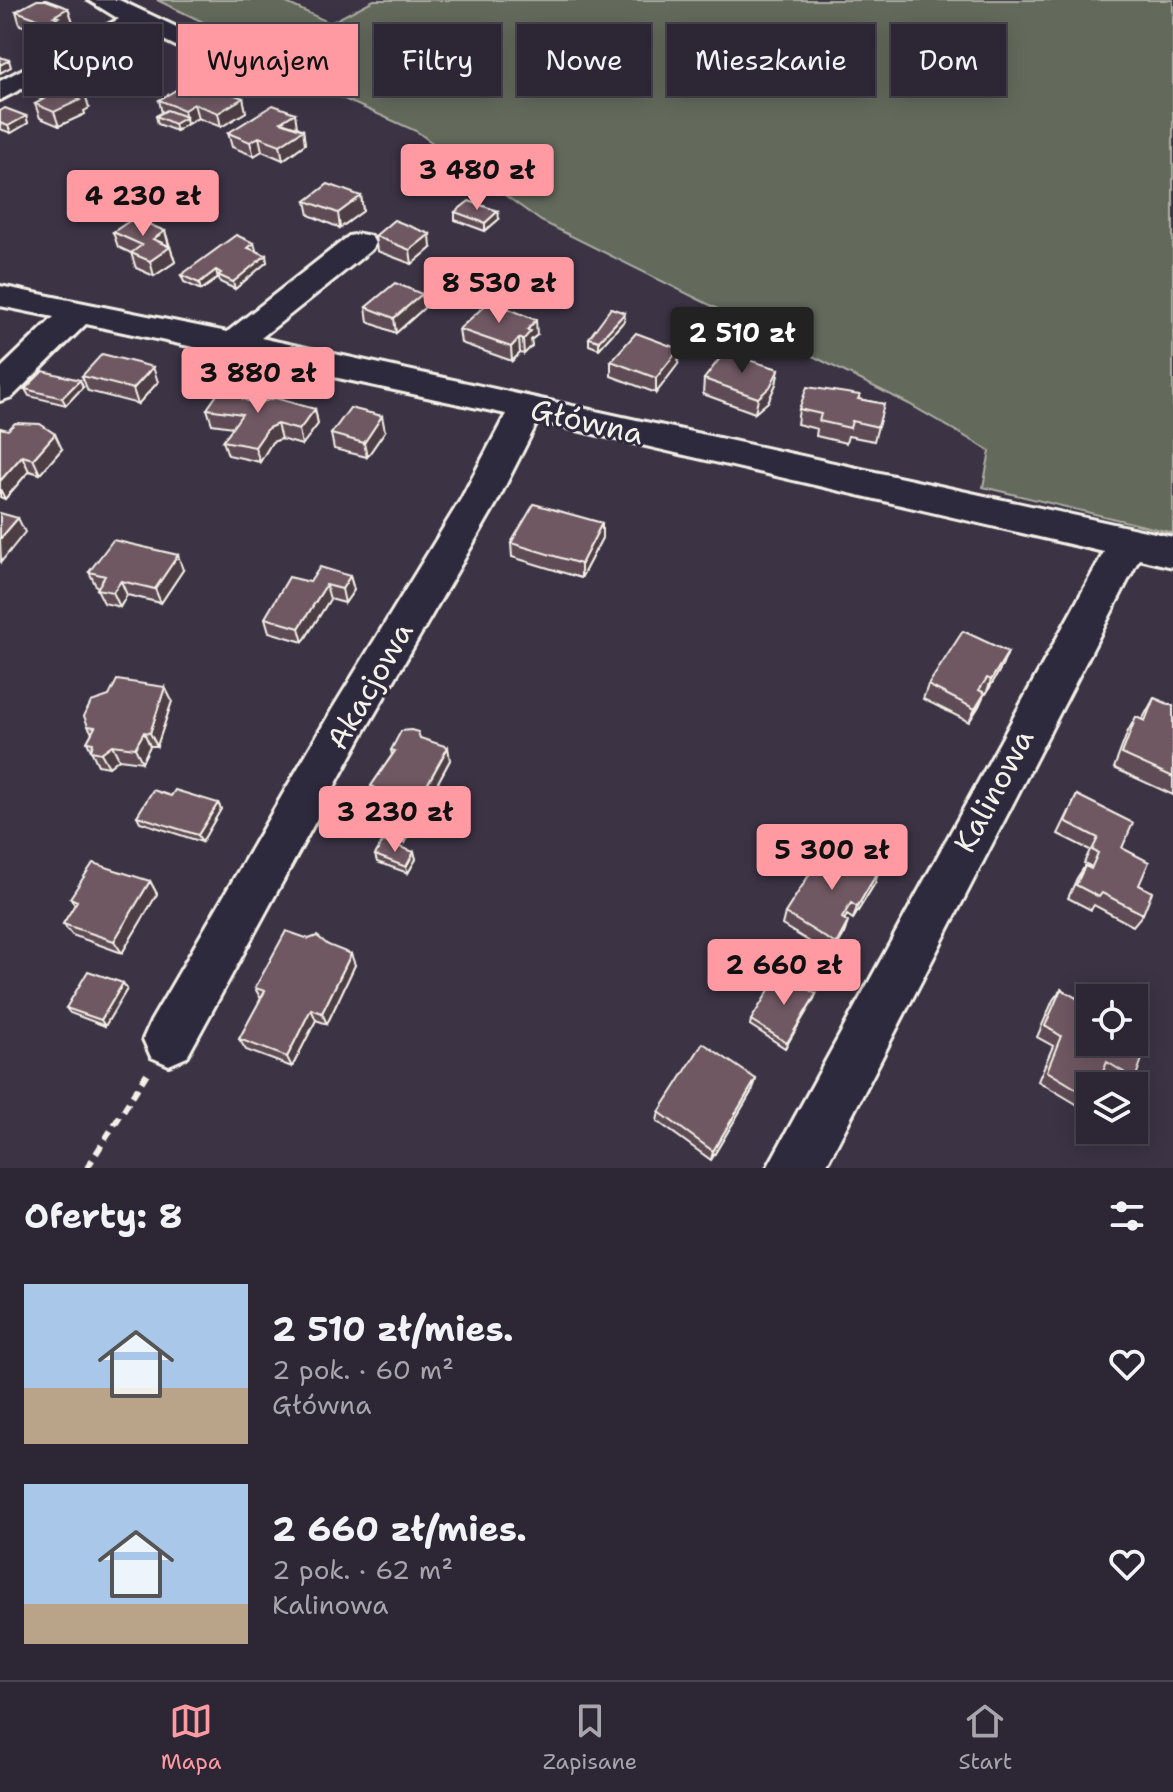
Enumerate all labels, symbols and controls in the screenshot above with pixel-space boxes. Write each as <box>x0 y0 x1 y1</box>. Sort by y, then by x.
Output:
chip: Kupno <box>24 24 162 96</box>
chip: Wynajem <box>178 24 358 96</box>
chip: Filtry <box>374 24 501 96</box>
chip: Nowe <box>517 24 651 96</box>
chip: Mieszkanie <box>667 24 875 96</box>
chip: Dom <box>891 24 1006 96</box>
pin: 3 480 zł <box>394 144 560 212</box>
text: 3 480 zł <box>419 152 535 187</box>
pin: 4 230 zł <box>60 170 226 238</box>
text: 4 230 zł <box>85 178 201 213</box>
pin: 8 530 zł <box>416 257 582 325</box>
text: 8 530 zł <box>442 265 556 300</box>
pin: 2 510 zł <box>659 307 825 375</box>
text: 2 510 zł <box>689 315 795 350</box>
pin: 3 880 zł <box>175 347 341 415</box>
text: 3 880 zł <box>200 355 316 390</box>
street label: Główna <box>527 389 648 454</box>
street label: Akacjowa <box>317 614 423 757</box>
street label: Kalinowa <box>944 722 1043 860</box>
pin: 3 230 zł <box>312 786 478 854</box>
text: 3 230 zł <box>337 794 453 829</box>
pin: 5 300 zł <box>749 824 915 892</box>
text: 5 300 zł <box>775 832 889 867</box>
pin: 2 660 zł <box>701 939 867 1007</box>
text: 2 660 zł <box>726 947 842 982</box>
map controls <box>1076 984 1148 1144</box>
button: locate <box>1076 984 1148 1056</box>
button: layers <box>1076 1072 1148 1144</box>
text: Oferty: 8 <box>24 1193 183 1239</box>
icon: filters <box>1105 1194 1149 1238</box>
text: 2 510 zł/mies. <box>272 1306 514 1352</box>
icon: home <box>88 1316 184 1412</box>
icon: heart <box>1105 1342 1149 1386</box>
text: 2 pok. · 60 m² <box>272 1352 454 1387</box>
text: Główna <box>272 1387 371 1422</box>
text: 2 660 zł/mies. <box>272 1506 527 1552</box>
icon: home <box>88 1516 184 1612</box>
icon: heart <box>1105 1542 1149 1586</box>
text: 2 pok. · 62 m² <box>272 1552 453 1587</box>
text: Kalinowa <box>272 1587 388 1622</box>
tab: Mapa <box>161 1699 221 1776</box>
tab: Zapisane <box>543 1699 637 1776</box>
tab: Start <box>958 1699 1012 1776</box>

